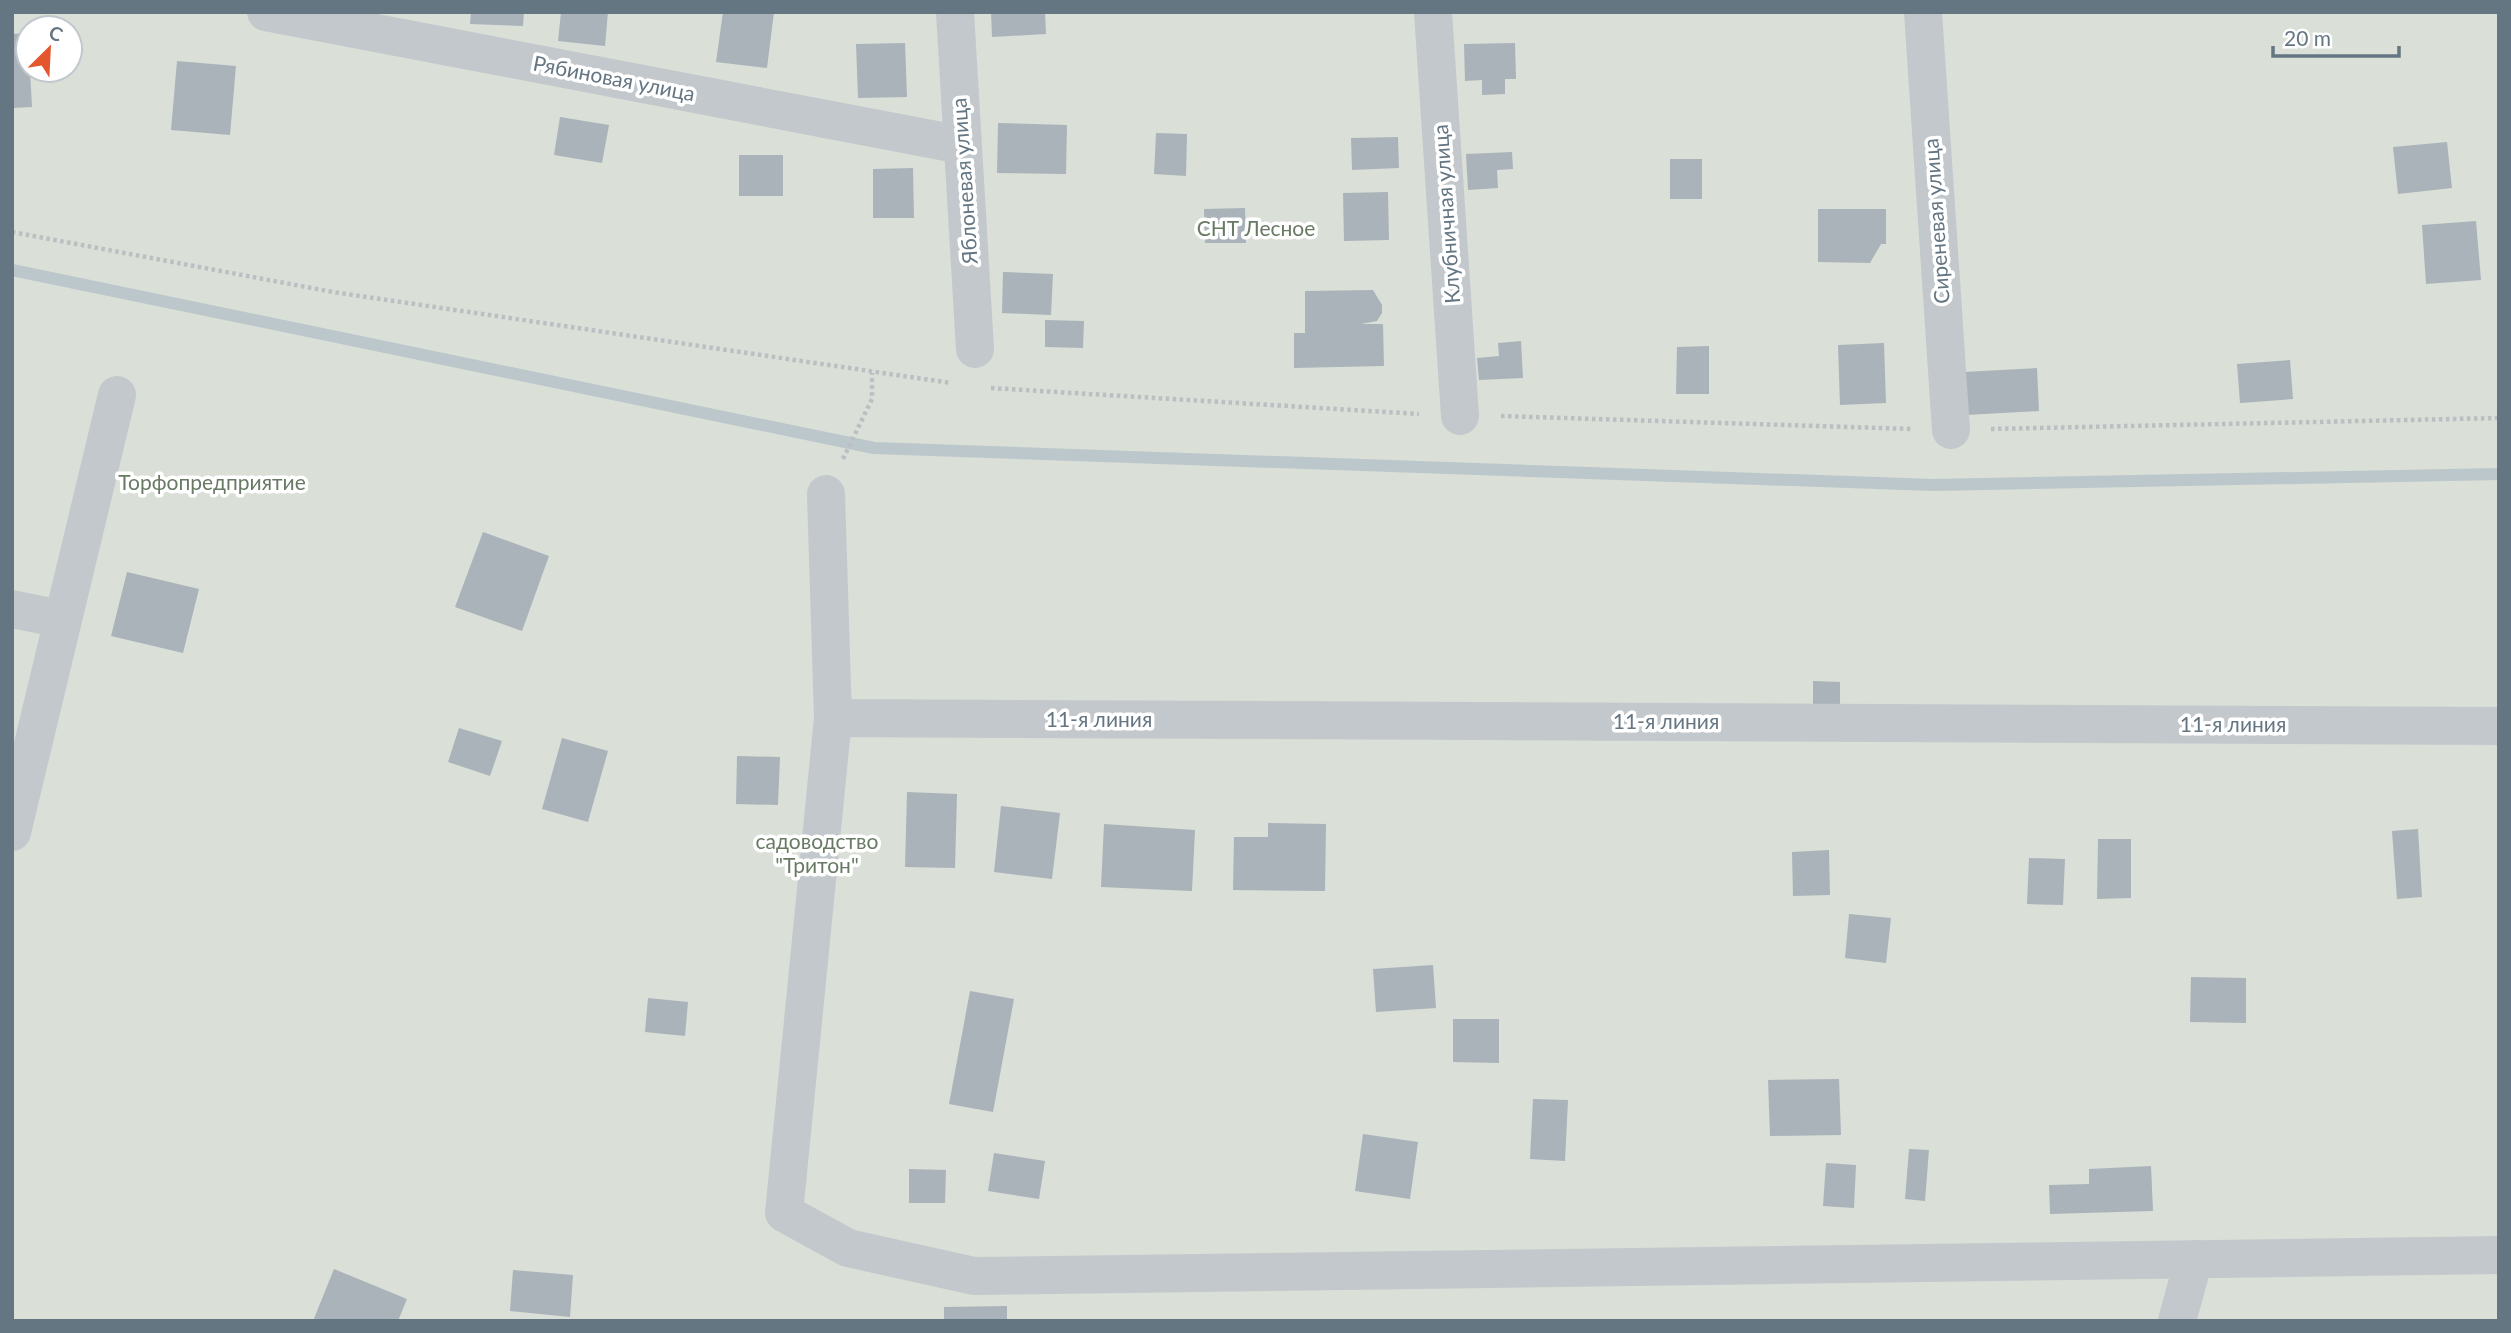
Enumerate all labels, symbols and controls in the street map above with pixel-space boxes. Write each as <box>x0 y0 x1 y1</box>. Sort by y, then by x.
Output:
north arrow <box>14 14 84 84</box>
scale bar <box>2273 14 2399 58</box>
text: С <box>46 20 67 46</box>
text: 20 m <box>2284 25 2331 50</box>
street label: Рябиновая улица <box>531 50 697 105</box>
street label: Яблоневая улица <box>945 97 982 266</box>
street label: Клубничная улица <box>1427 124 1464 305</box>
street label: Сиреневая улица <box>1917 138 1954 305</box>
park label: СНТ Лесное <box>1197 215 1315 240</box>
park label: Торфопредприятие <box>118 469 306 494</box>
street label: 11-я линия <box>1046 706 1152 731</box>
street label: 11-я линия <box>1613 708 1719 733</box>
street label: 11-я линия <box>2180 711 2286 736</box>
park label: садоводство "Тритон" <box>756 828 879 877</box>

